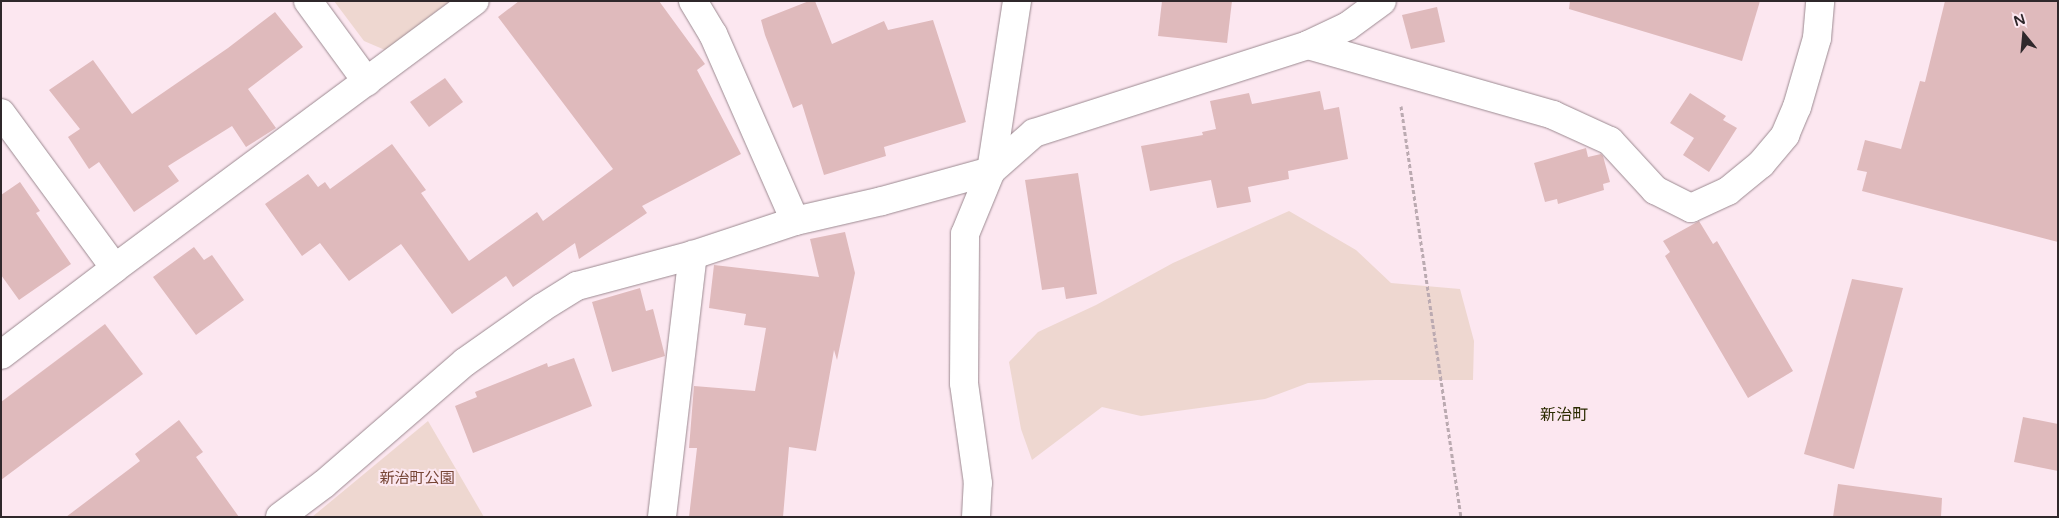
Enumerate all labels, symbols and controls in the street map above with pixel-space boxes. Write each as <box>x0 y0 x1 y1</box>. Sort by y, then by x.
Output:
north arrow <box>1999 10 2049 60</box>
text: N <box>2012 10 2027 30</box>
district label: 新治町 <box>1540 405 1588 425</box>
park label: 新治町公園 <box>380 470 454 488</box>

